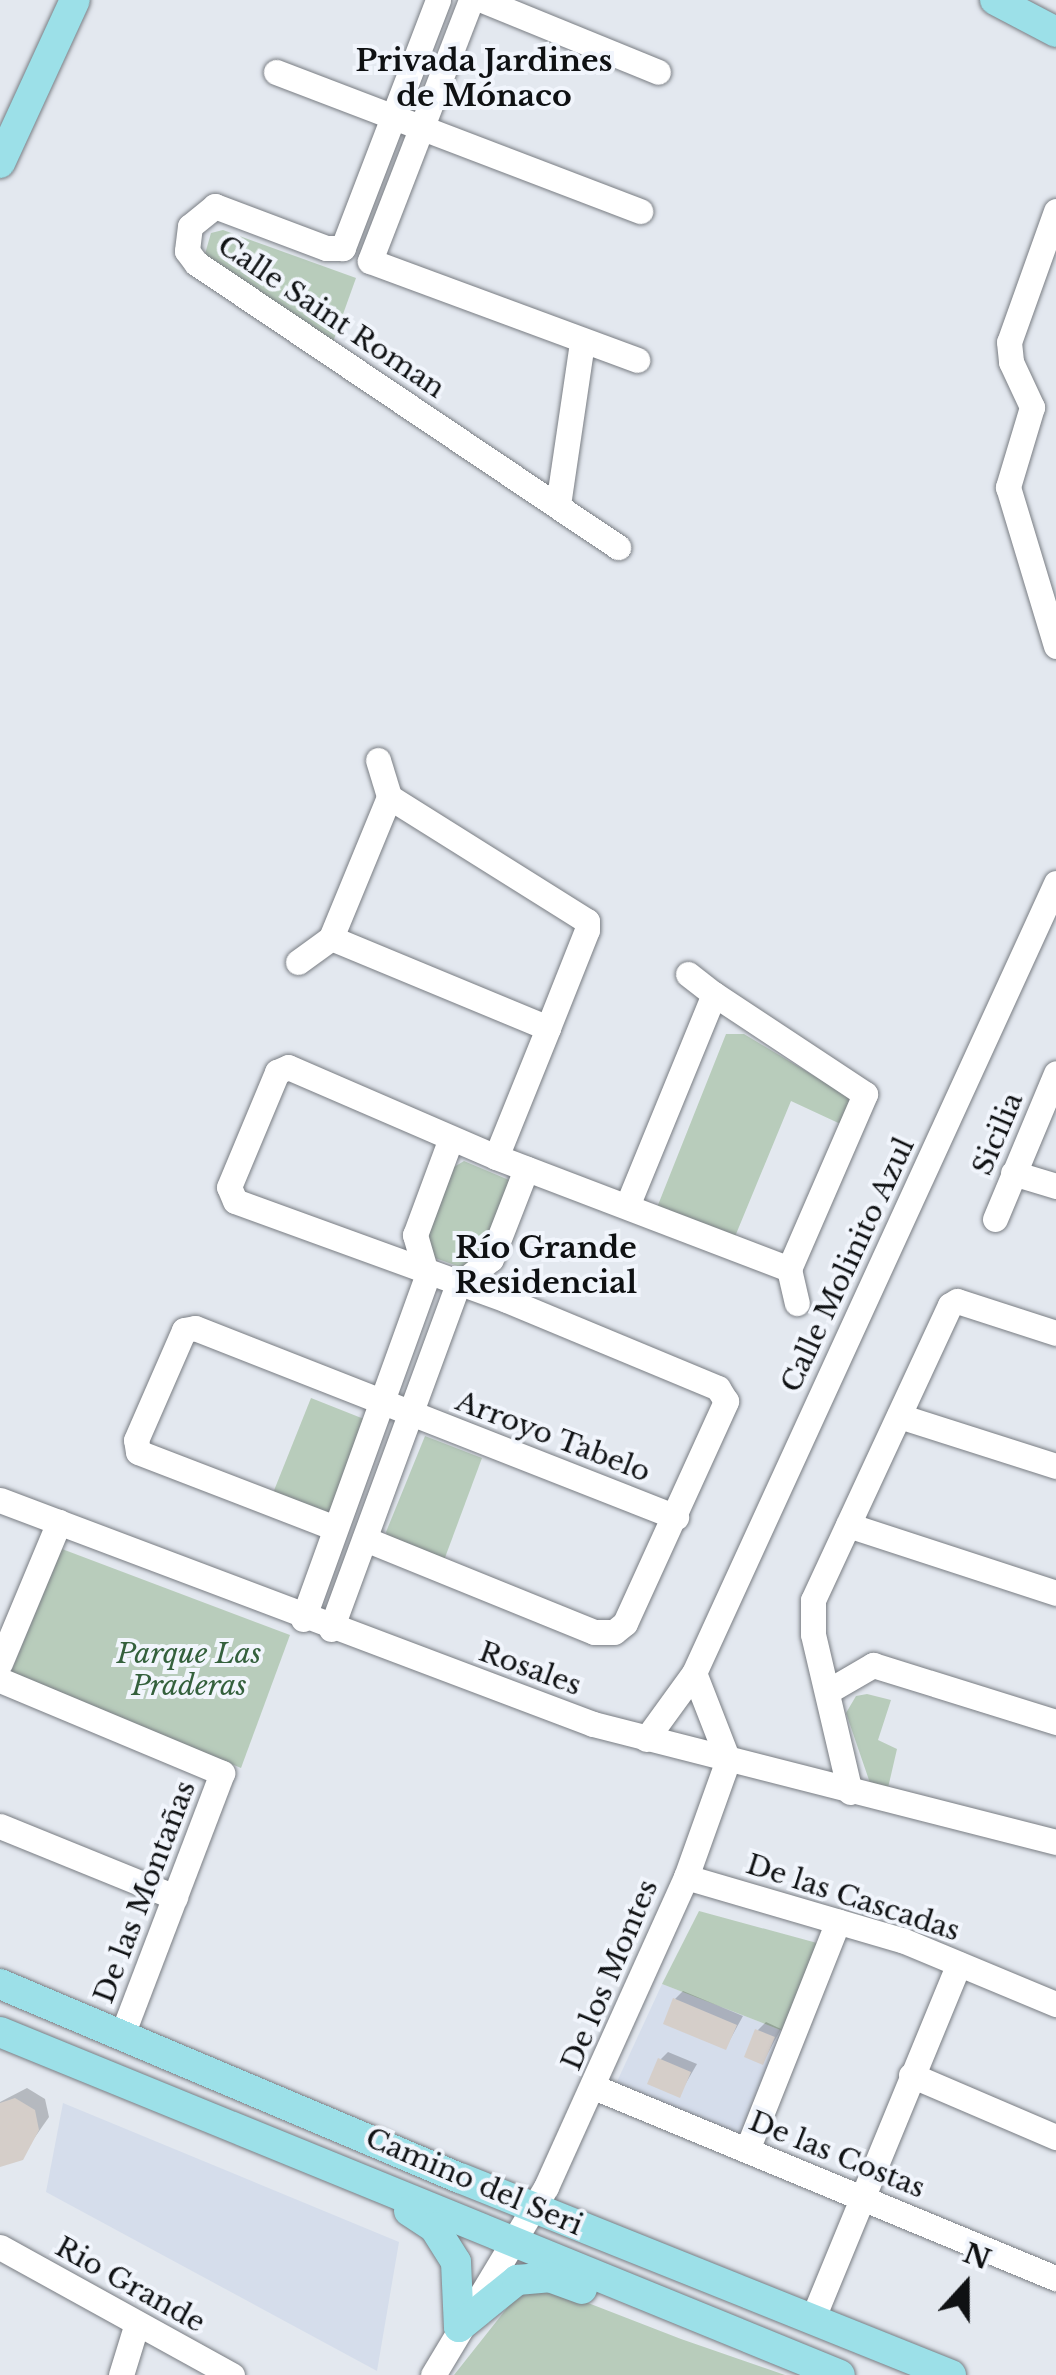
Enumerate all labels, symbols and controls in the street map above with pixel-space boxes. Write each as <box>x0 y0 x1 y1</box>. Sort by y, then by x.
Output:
district label: Privada Jardines de Mónaco <box>356 43 612 114</box>
street label: Calle Saint Roman <box>211 229 451 405</box>
street label: Sicilia <box>966 1088 1030 1180</box>
street label: Calle Molinito Azul <box>774 1132 922 1398</box>
district label: Río Grande Residencial <box>455 1230 637 1300</box>
street label: Arroyo Tabelo <box>451 1384 655 1490</box>
street label: Rosales <box>474 1635 586 1703</box>
park label: Parque Las Praderas <box>117 1637 261 1703</box>
street label: De las Montañas <box>87 1776 203 2008</box>
street label: De las Cascadas <box>742 1848 964 1948</box>
street label: De los Montes <box>555 1875 665 2075</box>
street label: De las Costas <box>744 2104 930 2206</box>
street label: Camino del Seri <box>361 2121 587 2243</box>
street label: Rio Grande <box>50 2230 210 2340</box>
north arrow <box>916 2235 1016 2335</box>
text: N <box>958 2235 995 2278</box>

